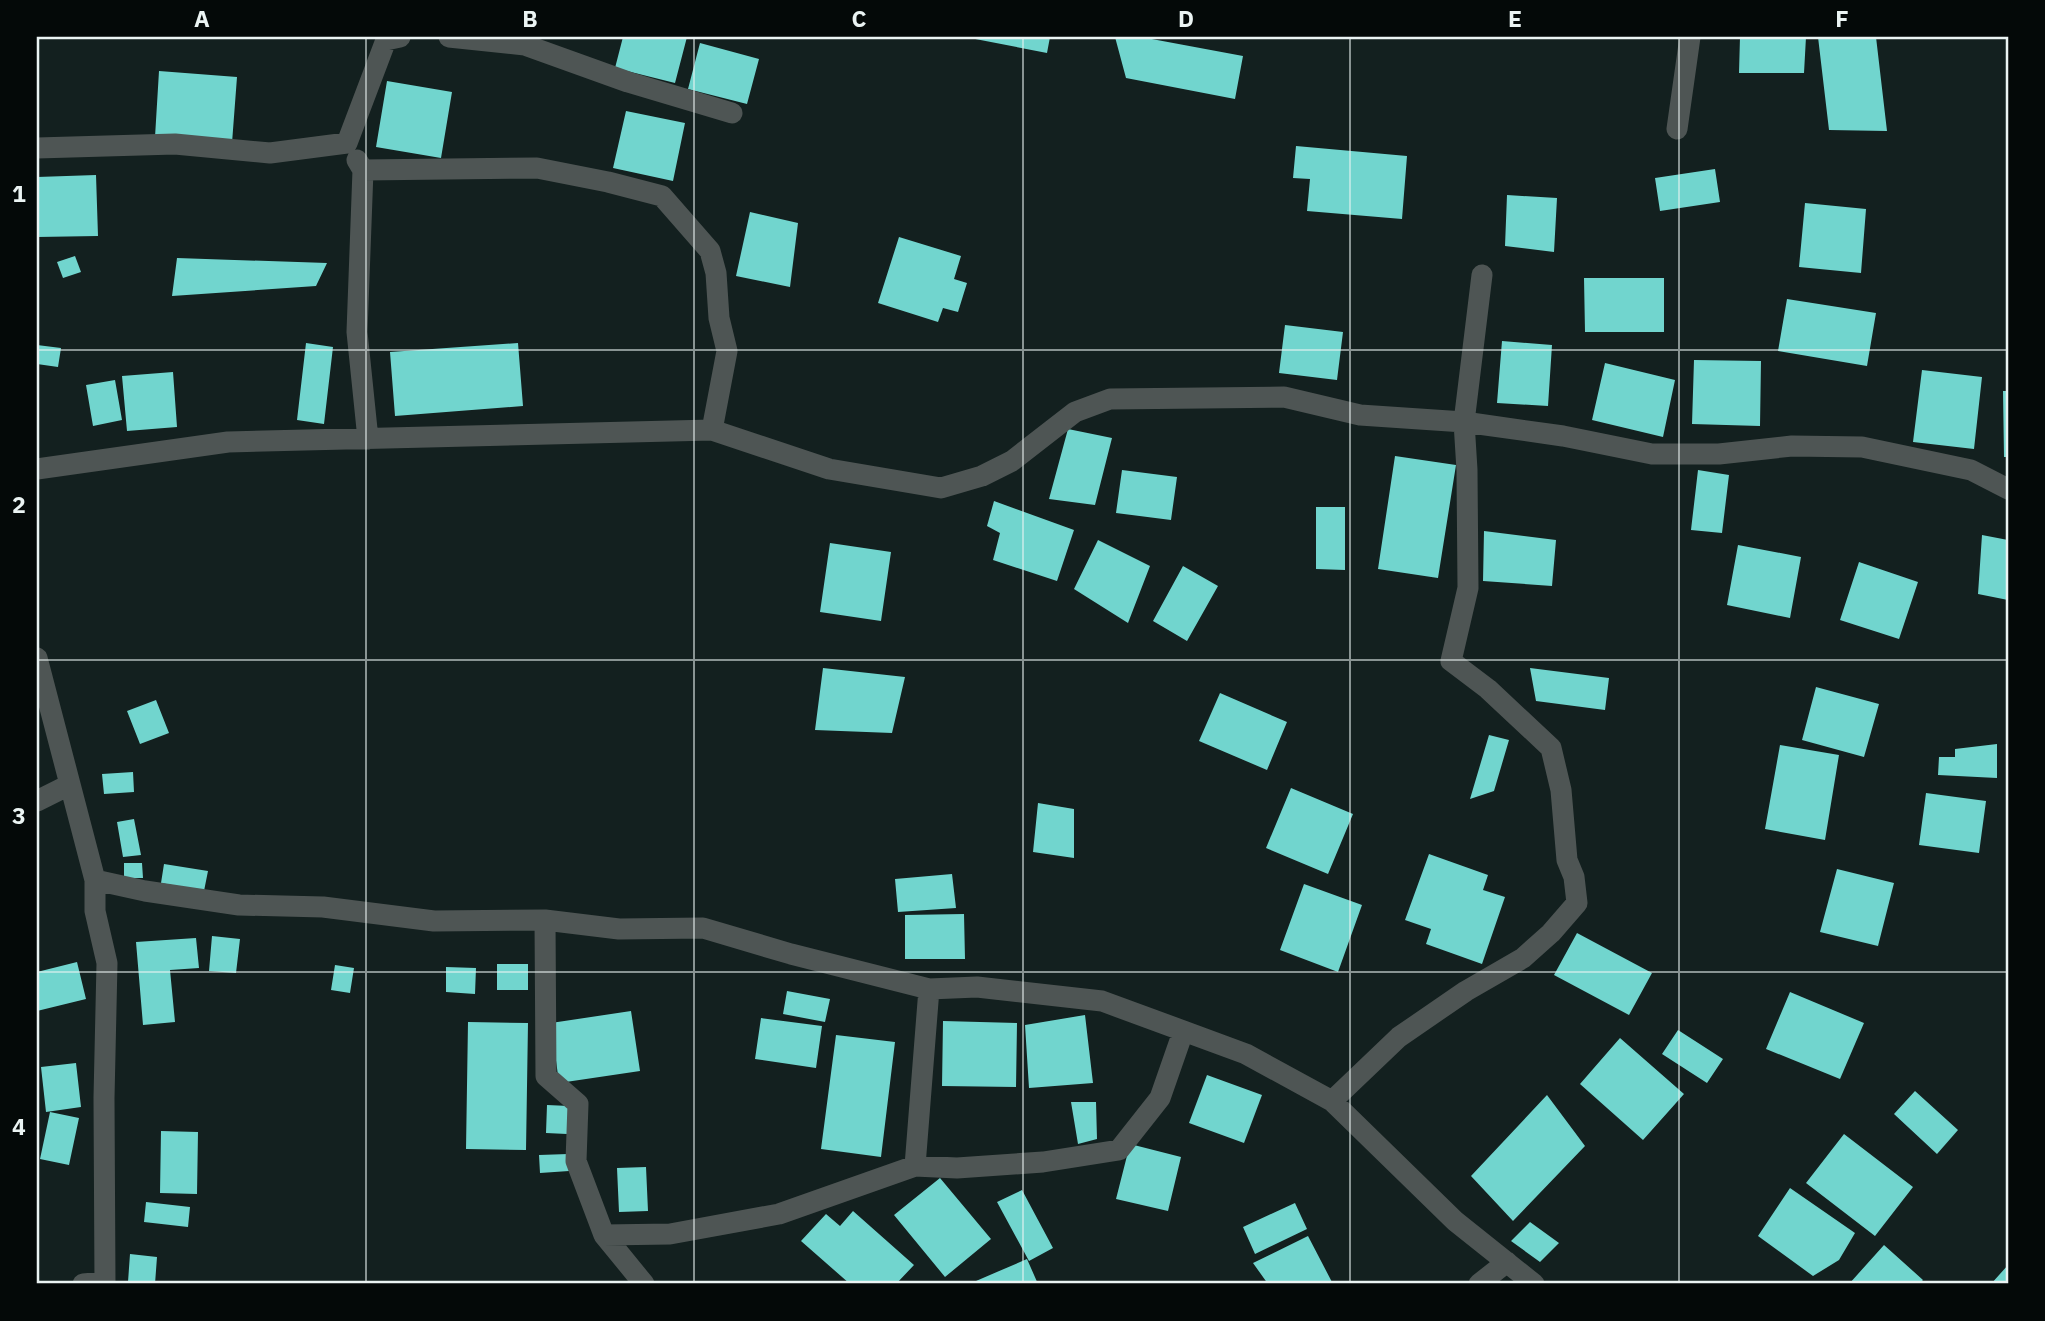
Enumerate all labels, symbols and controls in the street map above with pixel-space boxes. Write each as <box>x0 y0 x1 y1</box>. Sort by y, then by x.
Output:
text: A <box>194 3 210 33</box>
text: B <box>522 3 538 33</box>
text: C <box>852 3 867 33</box>
text: D <box>1178 3 1194 33</box>
text: E <box>1508 3 1522 33</box>
text: F <box>1835 3 1849 33</box>
text: 1 <box>12 178 26 208</box>
text: 2 <box>12 489 26 519</box>
text: 3 <box>12 800 26 830</box>
text: 4 <box>12 1111 26 1141</box>

